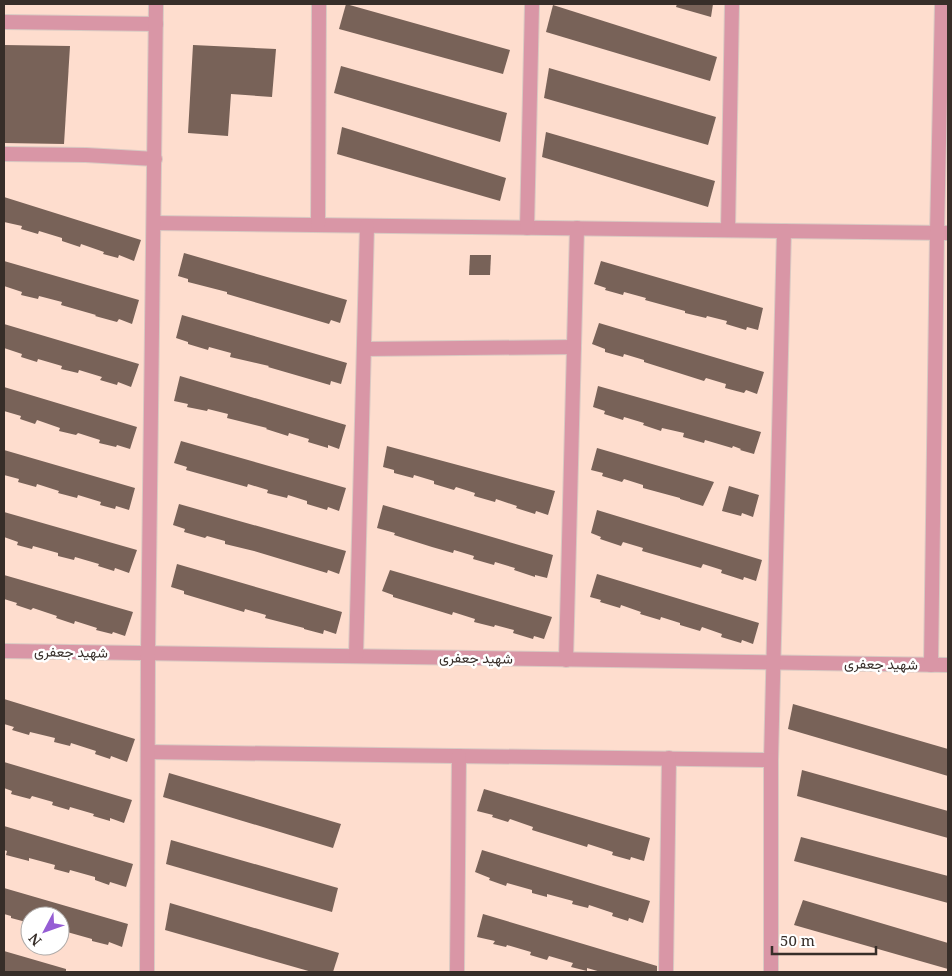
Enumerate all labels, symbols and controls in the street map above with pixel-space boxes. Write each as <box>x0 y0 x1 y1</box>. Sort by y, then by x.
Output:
street label: شهید جعفری <box>34 641 108 662</box>
street label: شهید جعفری <box>439 647 513 668</box>
street label: شهید جعفری <box>844 653 918 674</box>
north arrow <box>20 906 70 956</box>
scale bar <box>772 924 876 956</box>
text: N <box>24 929 46 950</box>
text: 50 m <box>780 930 815 950</box>

